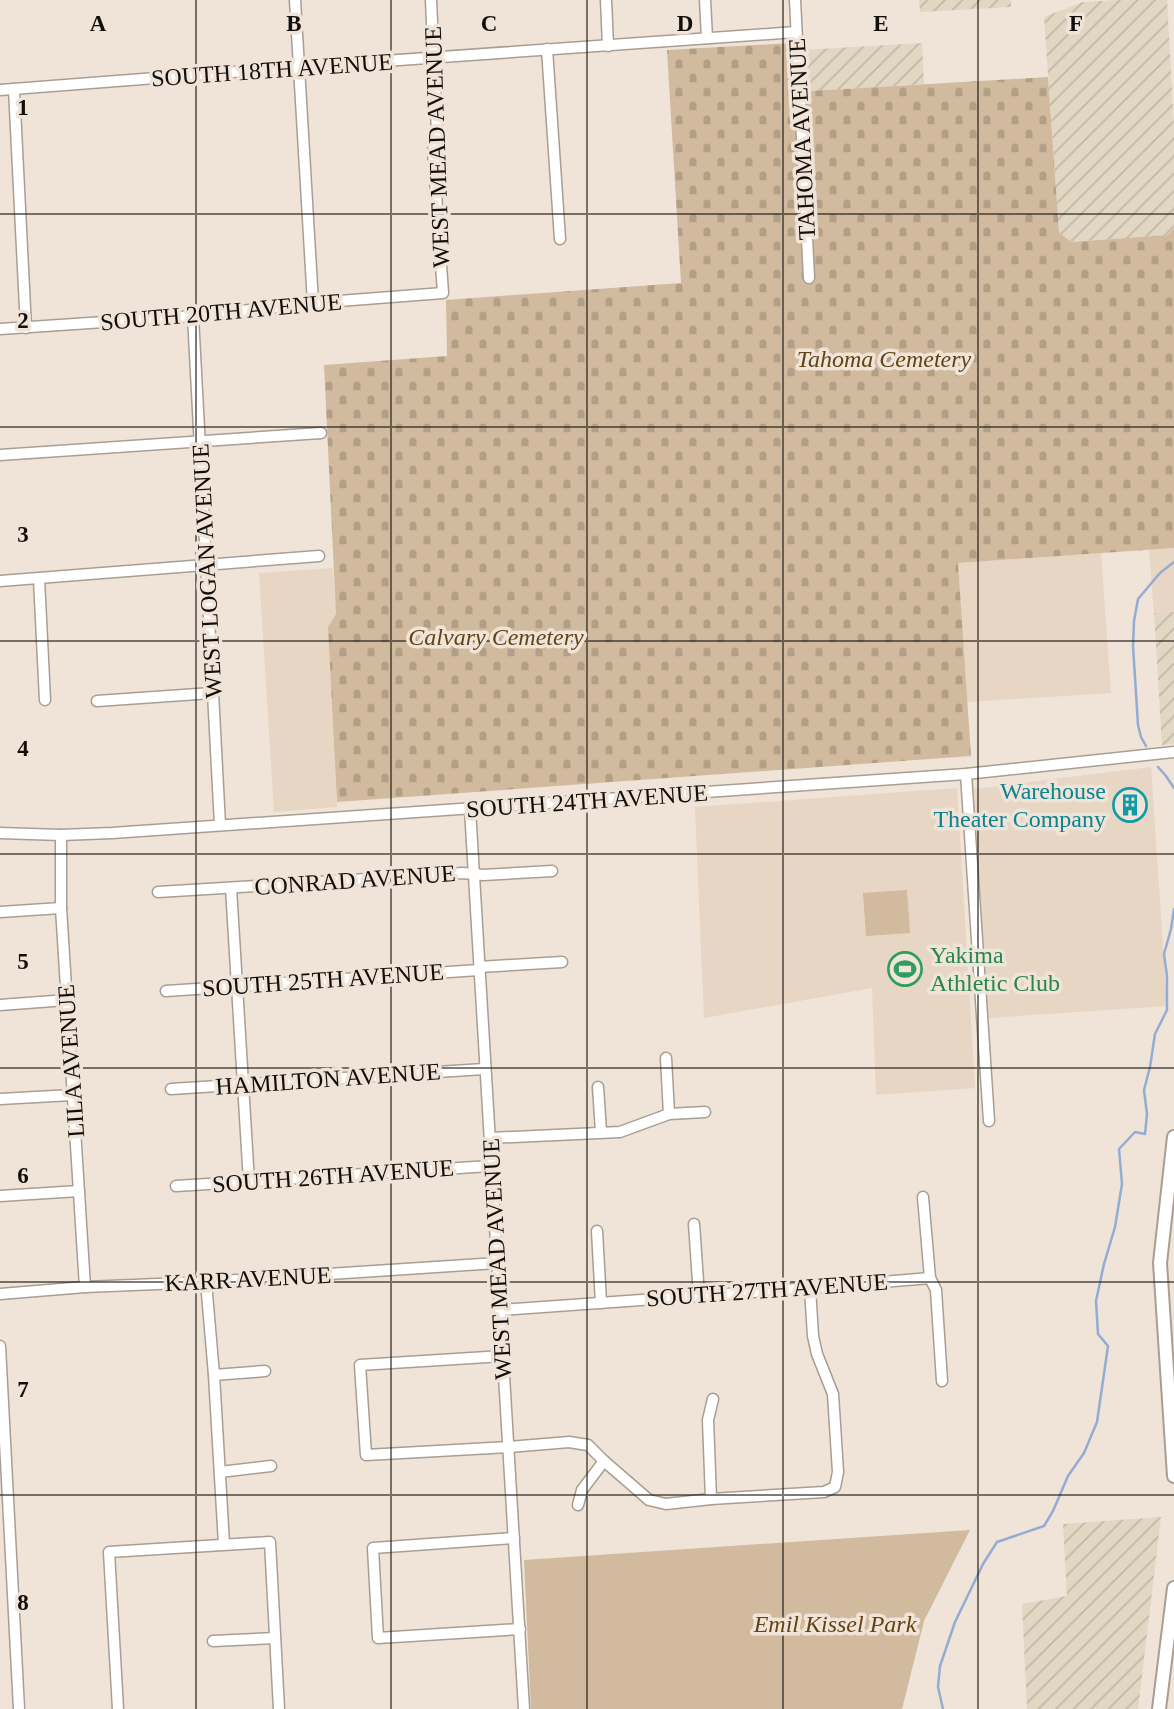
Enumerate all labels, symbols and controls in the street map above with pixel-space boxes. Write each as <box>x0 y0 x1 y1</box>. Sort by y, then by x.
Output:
text: A <box>90 11 107 36</box>
text: B <box>286 11 302 36</box>
text: C <box>481 11 497 36</box>
text: D <box>677 11 693 36</box>
text: E <box>873 11 889 36</box>
text: F <box>1069 11 1083 36</box>
street label: WEST MEAD AVENUE <box>420 26 454 268</box>
street label: TAHOMA AVENUE <box>784 37 820 241</box>
street label: SOUTH 18TH AVENUE <box>150 49 394 91</box>
text: 1 <box>17 95 29 120</box>
street label: SOUTH 20TH AVENUE <box>99 288 343 336</box>
text: 2 <box>17 308 29 333</box>
park label: Tahoma Cemetery <box>797 346 972 372</box>
street label: WEST LOGAN AVENUE <box>187 443 227 699</box>
text: 3 <box>17 522 29 547</box>
park label: Calvary Cemetery <box>408 624 584 650</box>
text: 4 <box>17 736 29 761</box>
place label: Warehouse Theater Company <box>933 778 1106 832</box>
street label: SOUTH 24TH AVENUE <box>465 780 709 822</box>
building icon: Warehouse Theater Company <box>1111 786 1149 824</box>
street label: CONRAD AVENUE <box>254 860 456 900</box>
place label: Yakima Athletic Club <box>930 942 1060 996</box>
text: 5 <box>17 949 29 974</box>
sports icon: Yakima Athletic Club <box>886 950 924 988</box>
street label: SOUTH 25TH AVENUE <box>201 959 445 1001</box>
street label: LILA AVENUE <box>53 983 89 1139</box>
street label: HAMILTON AVENUE <box>215 1058 441 1100</box>
street label: WEST MEAD AVENUE <box>478 1138 516 1380</box>
street label: SOUTH 26TH AVENUE <box>211 1155 455 1197</box>
text: 6 <box>17 1163 29 1188</box>
street label: KARR AVENUE <box>164 1262 332 1296</box>
street label: SOUTH 27TH AVENUE <box>645 1269 889 1311</box>
text: 7 <box>17 1377 29 1402</box>
text: 8 <box>17 1590 29 1615</box>
park label: Emil Kissel Park <box>753 1611 917 1637</box>

